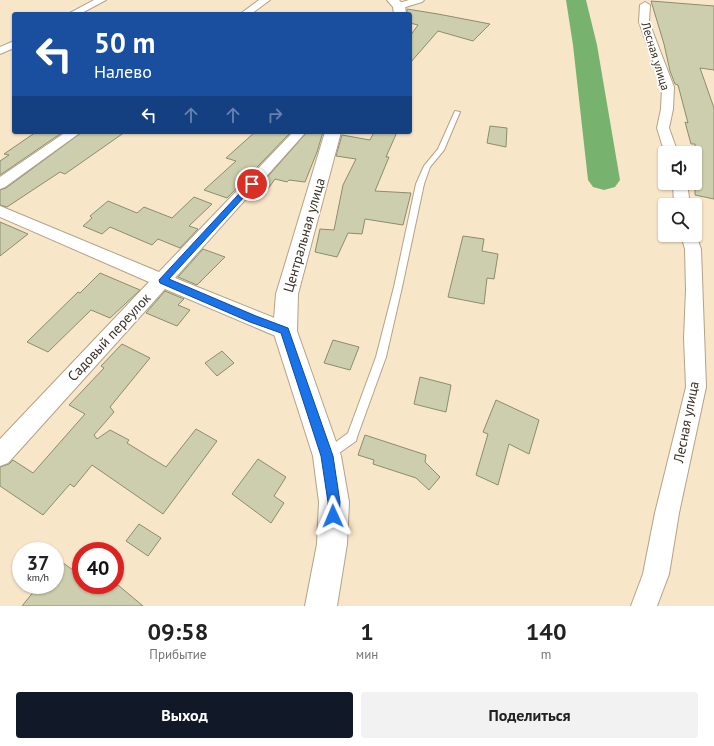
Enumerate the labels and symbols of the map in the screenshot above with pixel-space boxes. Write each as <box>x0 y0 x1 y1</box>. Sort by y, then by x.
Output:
street label: Лесная улица <box>638 19 674 92</box>
pin <box>235 167 269 201</box>
street label: Центральная улица <box>279 176 329 294</box>
street label: Садовый переулок <box>63 289 155 385</box>
street label: Лесная улица <box>669 380 703 465</box>
position arrow <box>312 495 354 537</box>
speed limit sign: 40 <box>72 542 124 594</box>

